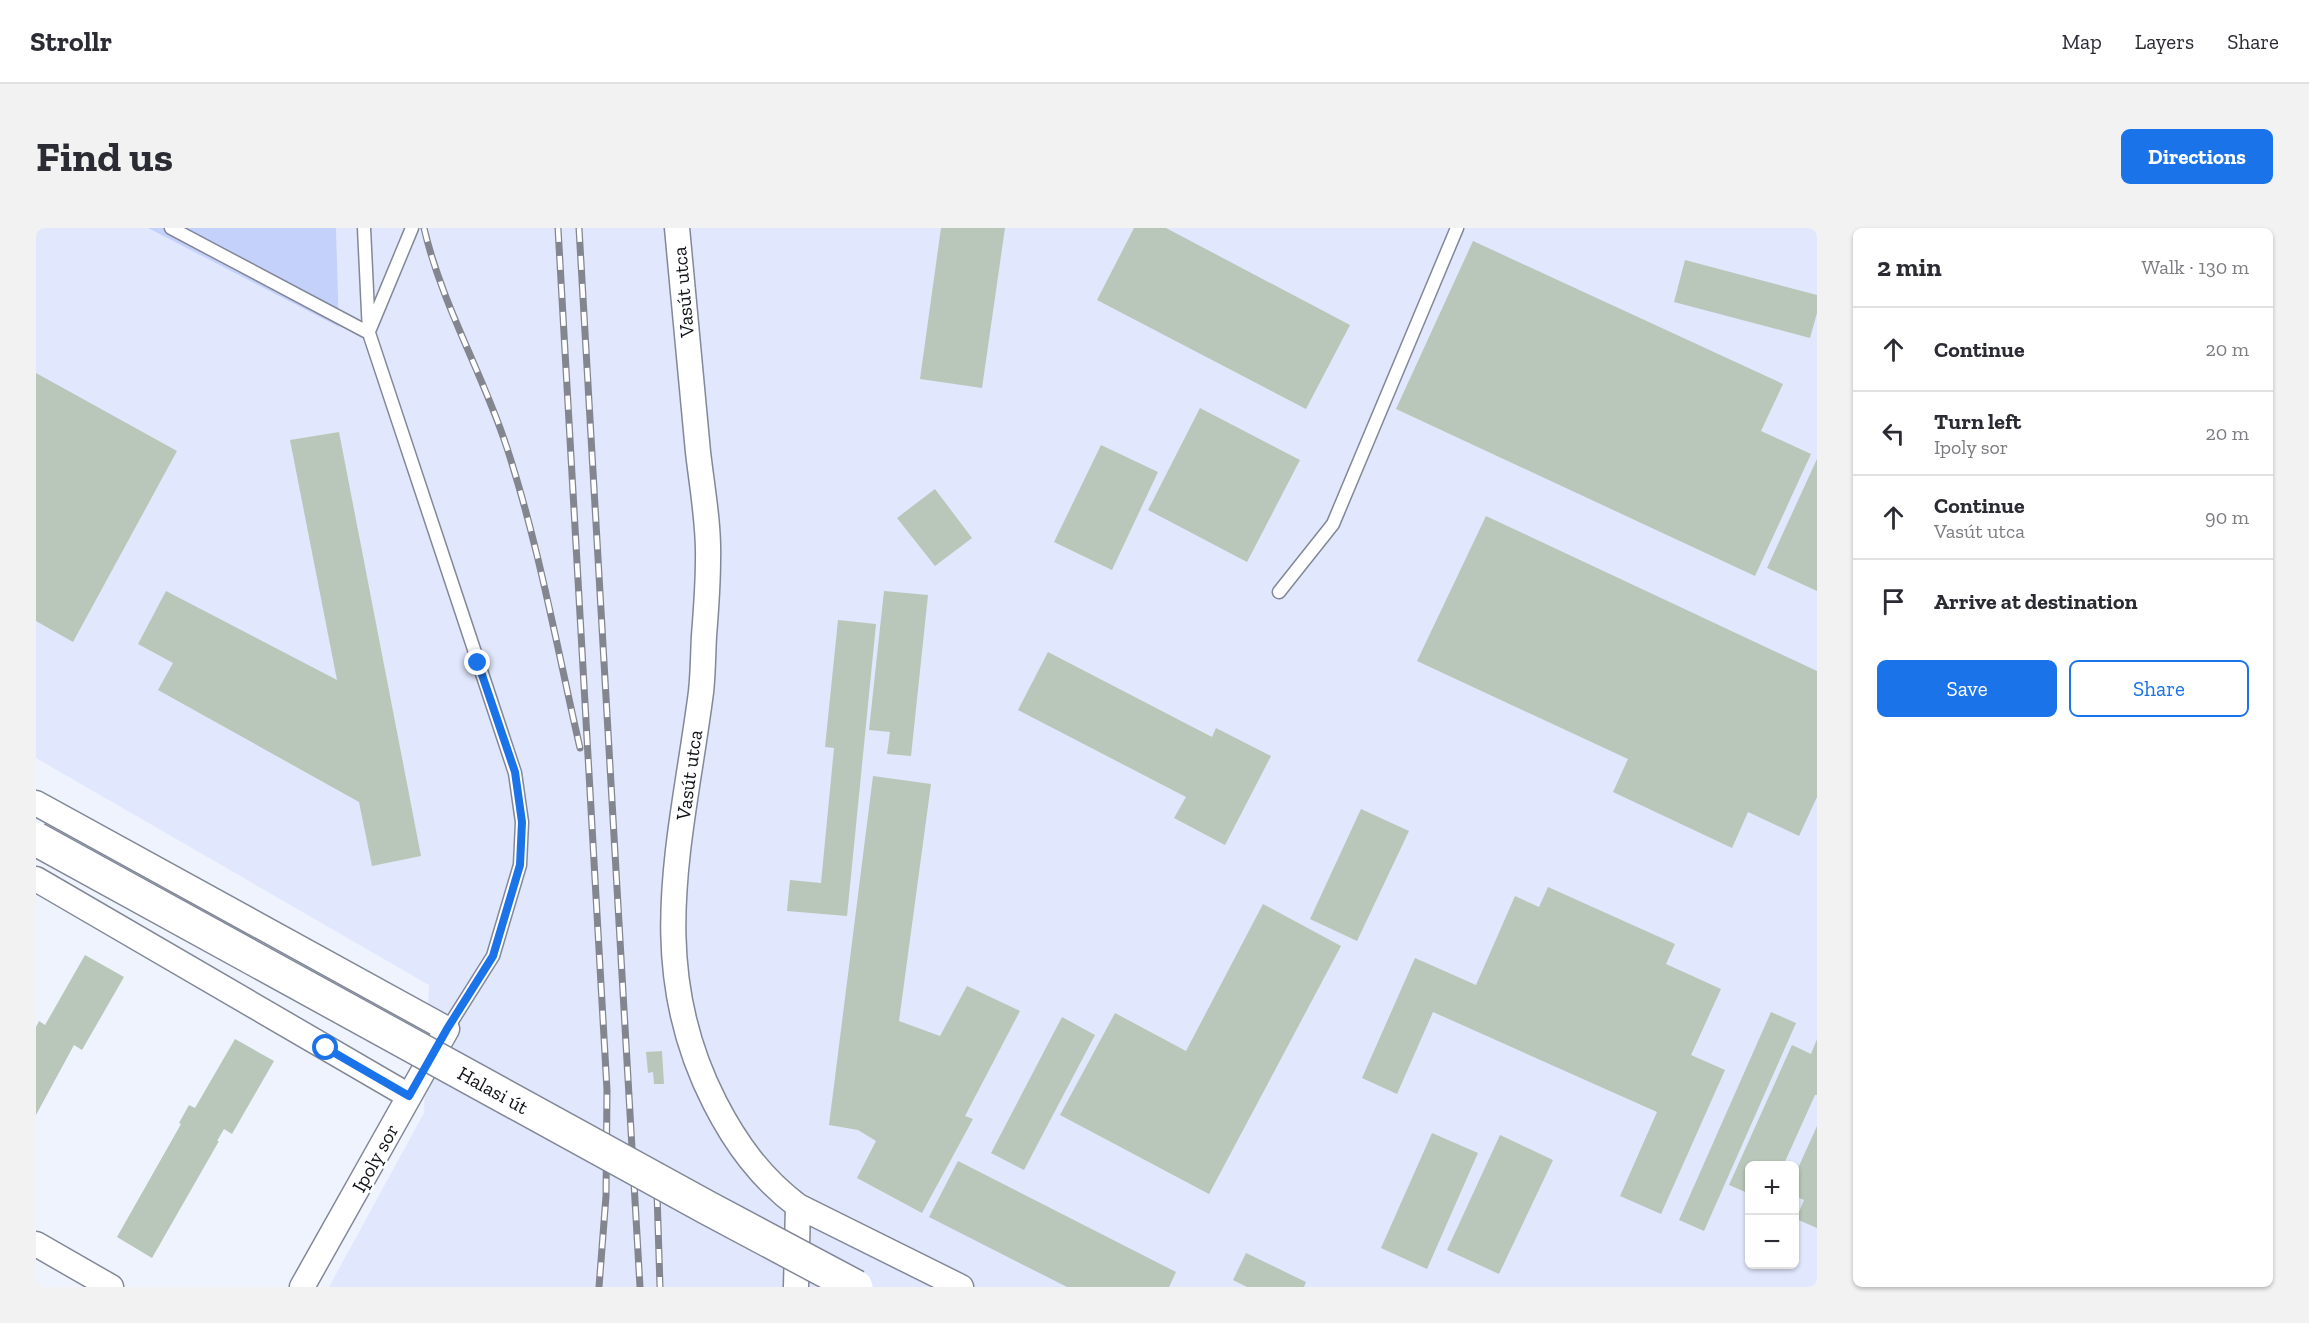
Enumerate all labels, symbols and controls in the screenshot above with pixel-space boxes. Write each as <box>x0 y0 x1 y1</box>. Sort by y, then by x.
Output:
text: Strollr <box>30 25 112 58</box>
text: Map <box>2062 29 2102 54</box>
text: Layers <box>2135 29 2194 54</box>
text: Share <box>2227 29 2279 54</box>
button: Directions <box>2121 129 2273 184</box>
text: Find us <box>36 131 173 182</box>
street label: Vasút utca <box>667 245 699 339</box>
text: 2 min <box>1877 251 1942 283</box>
text: Walk · 130 m <box>2142 255 2249 279</box>
icon: ahead <box>1877 333 1910 366</box>
text: Continue <box>1934 336 2025 363</box>
text: 20 m <box>2205 337 2249 361</box>
text: Turn left <box>1934 408 2021 435</box>
icon: left <box>1877 417 1910 450</box>
text: 20 m <box>2205 421 2249 445</box>
text: Ipoly sor <box>1934 435 2008 459</box>
text: Continue <box>1934 492 2025 519</box>
icon: ahead <box>1877 501 1910 534</box>
text: 90 m <box>2205 505 2249 529</box>
text: Vasút utca <box>1934 519 2025 543</box>
icon: arrive <box>1877 585 1910 618</box>
text: Arrive at destination <box>1934 588 2137 615</box>
route end <box>464 649 490 675</box>
button: Save <box>1877 660 2057 717</box>
button: Share <box>2069 660 2249 717</box>
street label: Vasút utca <box>671 728 707 823</box>
route start <box>312 1034 338 1060</box>
street label: Halasi út <box>453 1061 533 1119</box>
street label: Ipoly sor <box>347 1120 403 1196</box>
map controls <box>1745 1161 1799 1269</box>
button: + <box>1745 1161 1799 1215</box>
button: − <box>1745 1215 1799 1269</box>

